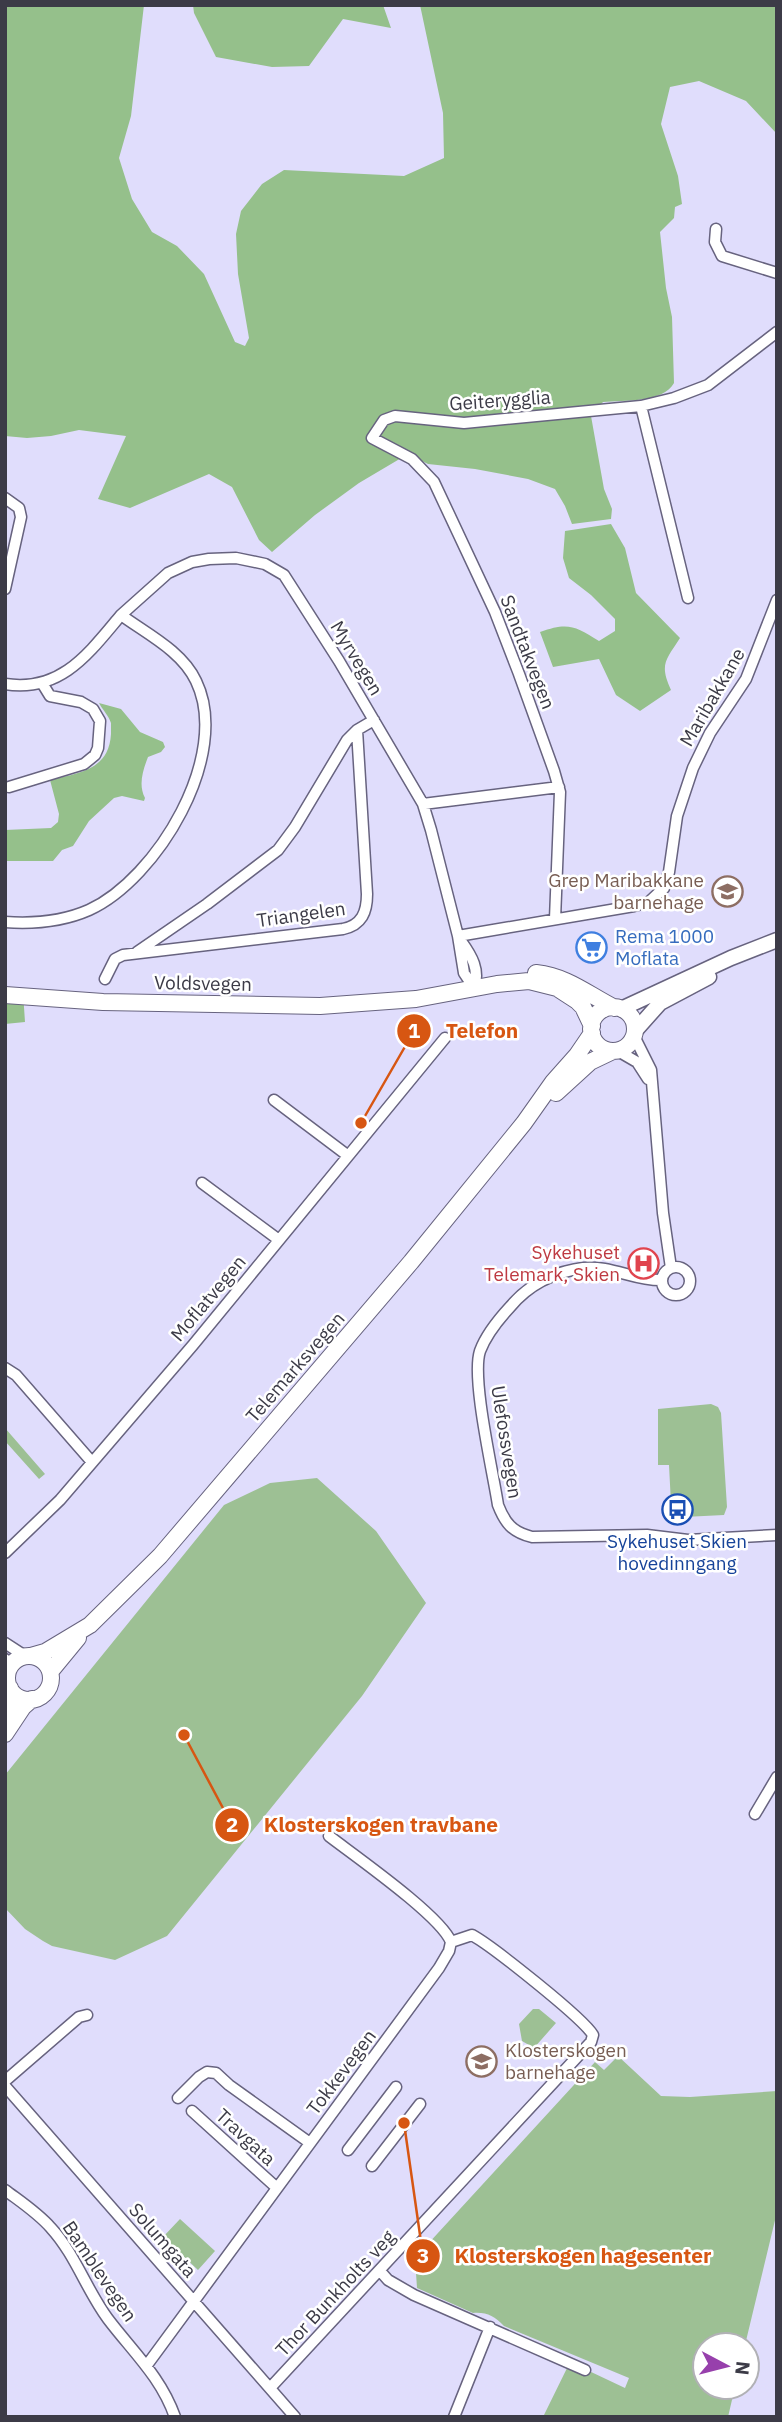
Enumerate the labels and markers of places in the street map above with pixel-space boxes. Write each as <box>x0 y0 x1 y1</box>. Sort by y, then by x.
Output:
place label: Grep Maribakkane barnehage <box>548 868 704 914</box>
school or university icon: Grep Maribakkane barnehage <box>710 874 744 908</box>
place label: Rema 1000 Moflata <box>615 924 714 970</box>
supermarket icon: Rema 1000 Moflata <box>575 930 609 964</box>
callout: Telefon <box>397 1010 532 1052</box>
place label: Sykehuset Telemark, Skien <box>484 1240 620 1286</box>
hospital icon: Sykehuset Telemark, Skien <box>626 1246 660 1280</box>
bus stop icon: Sykehuset Skien hovedinngang <box>660 1493 694 1527</box>
place label: Sykehuset Skien hovedinngang <box>607 1529 747 1575</box>
callout: Klosterskogen travbane <box>214 1804 512 1846</box>
place label: Klosterskogen barnehage <box>505 2038 627 2084</box>
school or university icon: Klosterskogen barnehage <box>465 2044 499 2078</box>
callout: Klosterskogen hagesenter <box>406 2235 726 2277</box>

